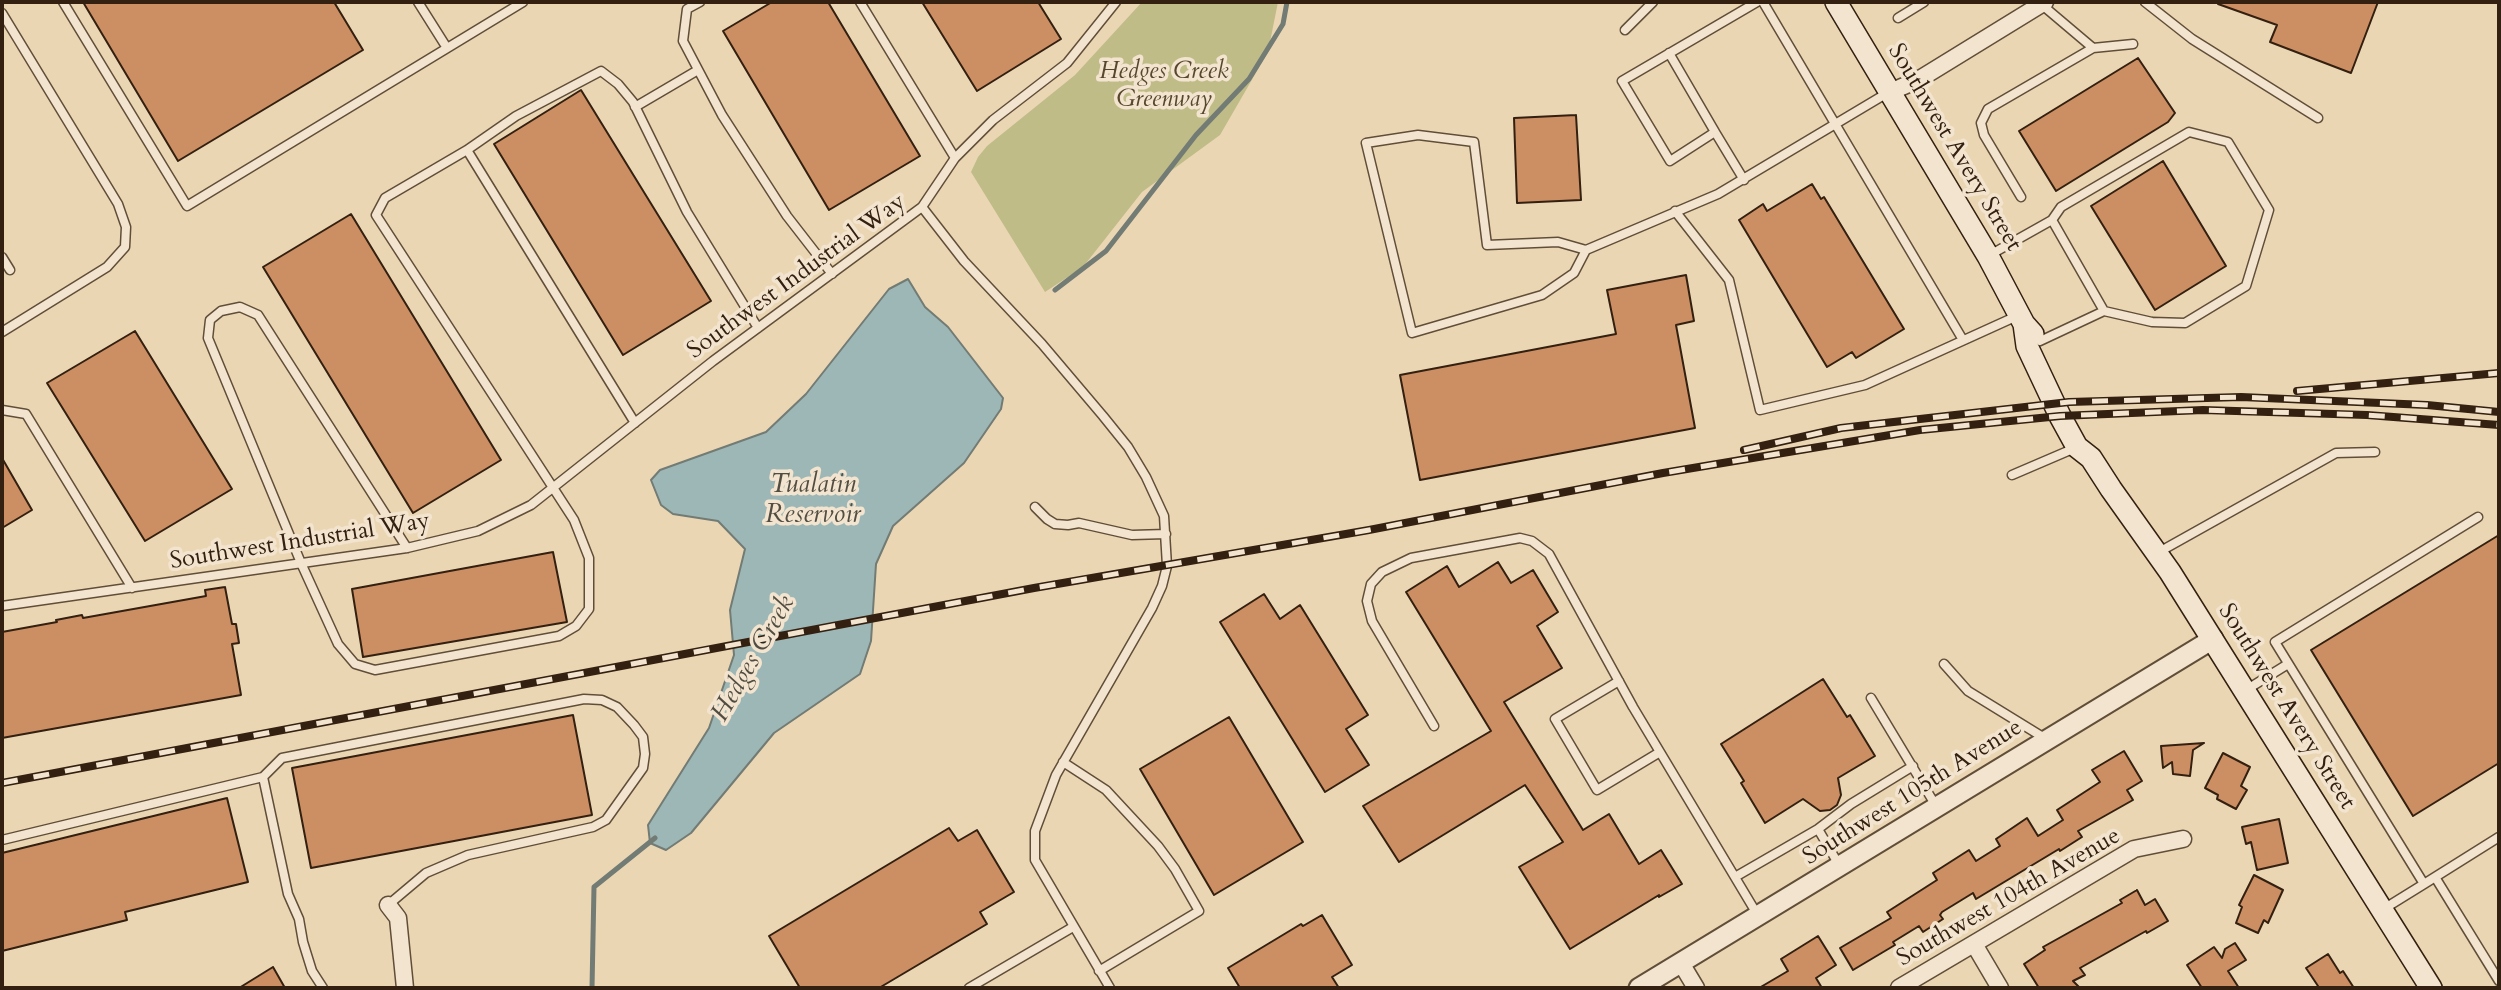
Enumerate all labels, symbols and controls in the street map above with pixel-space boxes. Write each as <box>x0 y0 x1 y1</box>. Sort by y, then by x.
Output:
street label: Southwest Avery Street <box>1881 39 2027 257</box>
park label: Hedges Creek Greenway <box>1099 58 1229 114</box>
street label: Southwest Industrial Way <box>682 188 912 366</box>
water label: Tualatin Reservoir <box>765 470 861 532</box>
street label: Southwest Industrial Way <box>168 507 432 577</box>
water label: Hedges Creek <box>705 590 803 728</box>
street label: Southwest Avery Street <box>2211 599 2361 815</box>
street label: Southwest 105th Avenue <box>1798 714 2028 872</box>
street label: Southwest 104th Avenue <box>1892 822 2126 974</box>

